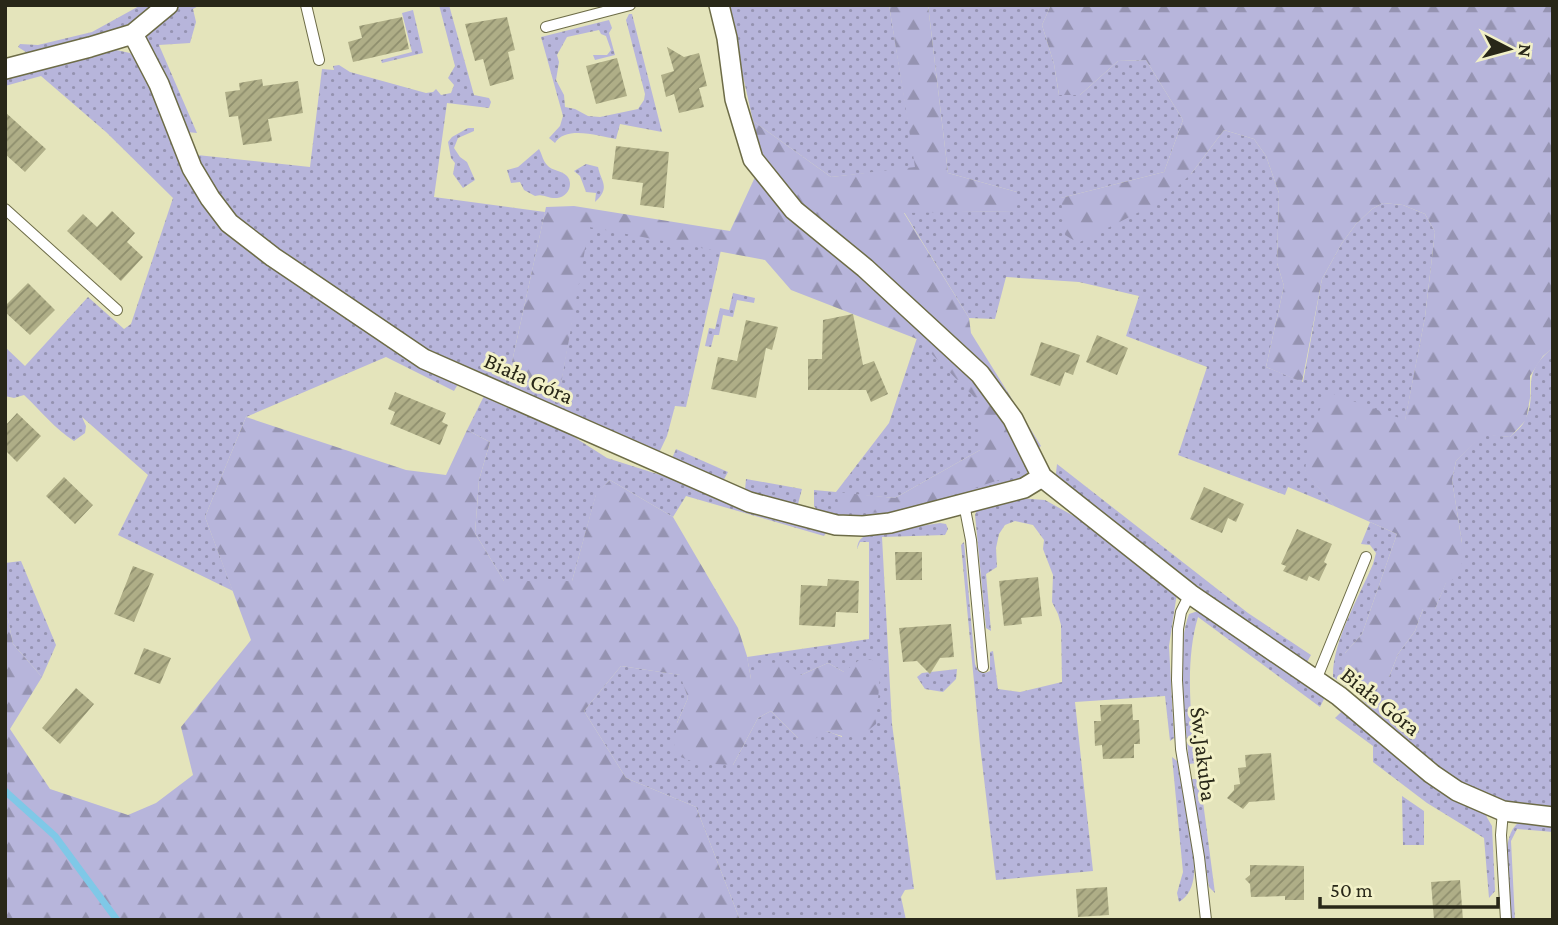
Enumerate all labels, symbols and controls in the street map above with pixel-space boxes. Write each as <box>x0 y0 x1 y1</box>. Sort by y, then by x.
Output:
north arrow <box>1474 14 1544 84</box>
text: N <box>1514 43 1537 58</box>
street label: Biała Góra <box>481 347 578 409</box>
street label: Biała Góra <box>1336 661 1426 741</box>
street label: Św.Jakuba <box>1185 705 1223 803</box>
scale bar <box>1320 866 1498 910</box>
text: 50 m <box>1330 878 1373 902</box>

